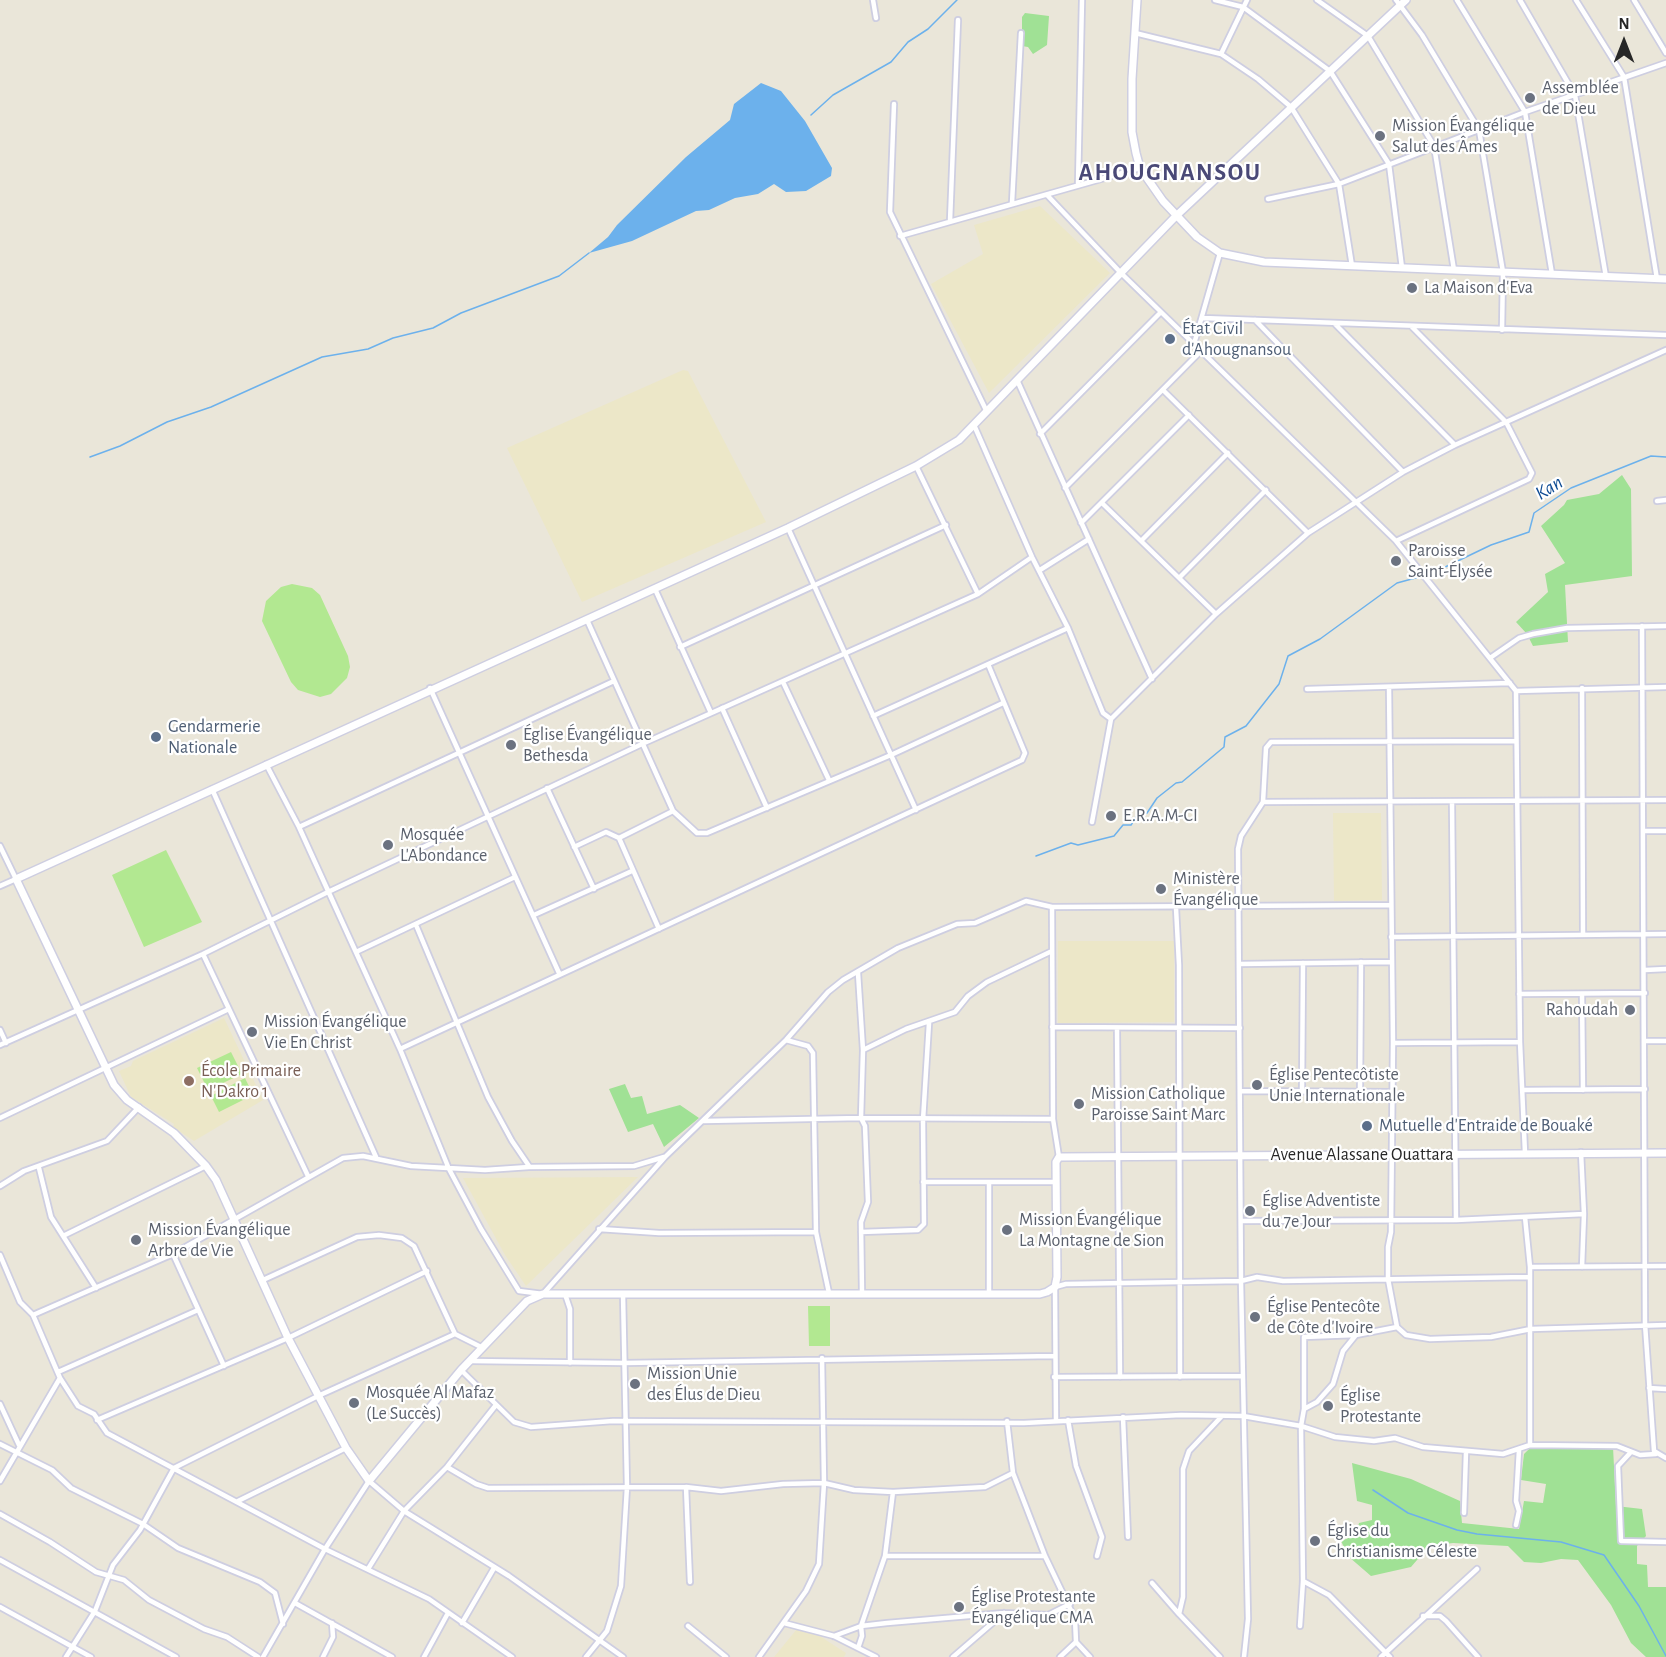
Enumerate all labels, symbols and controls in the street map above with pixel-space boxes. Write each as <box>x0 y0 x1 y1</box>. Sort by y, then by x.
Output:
north arrow <box>1594 12 1654 72</box>
text: N <box>1618 16 1630 32</box>
place label: Assemblée de Dieu <box>1542 77 1619 119</box>
marker: Assemblée de Dieu <box>1523 91 1537 105</box>
place label: Mission Évangélique Salut des Âmes <box>1392 115 1535 158</box>
marker: Mission Évangélique Salut des Âmes <box>1373 129 1387 143</box>
district label: AHOUGNANSOU <box>1079 159 1261 187</box>
place label: La Maison d'Eva <box>1424 277 1533 299</box>
marker: La Maison d'Eva <box>1405 281 1419 295</box>
place label: État Civil d'Ahougnansou <box>1182 318 1291 360</box>
marker: État Civil d'Ahougnansou <box>1163 332 1177 346</box>
water label: Kan <box>1531 470 1567 506</box>
place label: Paroisse Saint-Élysée <box>1408 540 1493 582</box>
marker: Paroisse Saint-Élysée <box>1389 554 1403 568</box>
place label: Gendarmerie Nationale <box>168 716 260 758</box>
place label: Église Évangélique Bethesda <box>523 724 652 766</box>
marker: Gendarmerie Nationale <box>149 730 163 744</box>
marker: Église Évangélique Bethesda <box>504 738 518 752</box>
place label: E.R.A.M-CI <box>1123 805 1198 827</box>
marker: E.R.A.M-CI <box>1104 809 1118 823</box>
place label: Mosquée L'Abondance <box>400 824 487 866</box>
marker: Mosquée L'Abondance <box>381 838 395 852</box>
place label: Ministère Évangélique <box>1173 868 1258 910</box>
marker: Ministère Évangélique <box>1154 882 1168 896</box>
place label: Rahoudah <box>1546 999 1618 1021</box>
marker: Rahoudah <box>1623 1003 1637 1017</box>
place label: Mission Évangélique Vie En Christ <box>264 1011 407 1054</box>
marker: Mission Évangélique Vie En Christ <box>245 1025 259 1039</box>
place label: École Primaire N'Dakro 1 <box>201 1060 301 1102</box>
place label: Église Pentecôtiste Unie Internationale <box>1269 1064 1405 1106</box>
marker: École Primaire N'Dakro 1 <box>182 1074 196 1088</box>
marker: Église Pentecôtiste Unie Internationale <box>1250 1078 1264 1092</box>
place label: Mission Catholique Paroisse Saint Marc <box>1091 1083 1225 1126</box>
marker: Mission Catholique Paroisse Saint Marc <box>1072 1097 1086 1111</box>
place label: Mutuelle d'Entraide de Bouaké <box>1379 1115 1593 1137</box>
marker: Mutuelle d'Entraide de Bouaké <box>1360 1119 1374 1133</box>
street label: Avenue Alassane Ouattara <box>1270 1144 1454 1166</box>
place label: Église Adventiste du 7e Jour <box>1262 1190 1380 1232</box>
marker: Église Adventiste du 7e Jour <box>1243 1204 1257 1218</box>
place label: Mission Évangélique La Montagne de Sion <box>1019 1209 1164 1252</box>
place label: Mission Évangélique Arbre de Vie <box>148 1219 291 1262</box>
marker: Mission Évangélique La Montagne de Sion <box>1000 1223 1014 1237</box>
marker: Mission Évangélique Arbre de Vie <box>129 1233 143 1247</box>
place label: Église Pentecôte de Côte d'Ivoire <box>1267 1296 1380 1338</box>
marker: Église Pentecôte de Côte d'Ivoire <box>1248 1310 1262 1324</box>
place label: Mission Unie des Élus de Dieu <box>647 1363 760 1406</box>
marker: Mission Unie des Élus de Dieu <box>628 1377 642 1391</box>
place label: Mosquée Al Mafaz (Le Succès) <box>366 1382 494 1424</box>
place label: Église Protestante <box>1340 1385 1421 1428</box>
marker: Mosquée Al Mafaz (Le Succès) <box>347 1396 361 1410</box>
marker: Église Protestante <box>1321 1399 1335 1413</box>
place label: Église du Christianisme Céleste <box>1327 1520 1477 1562</box>
marker: Église du Christianisme Céleste <box>1308 1534 1322 1548</box>
place label: Église Protestante Évangélique CMA <box>971 1586 1096 1628</box>
marker: Église Protestante Évangélique CMA <box>952 1600 966 1614</box>

